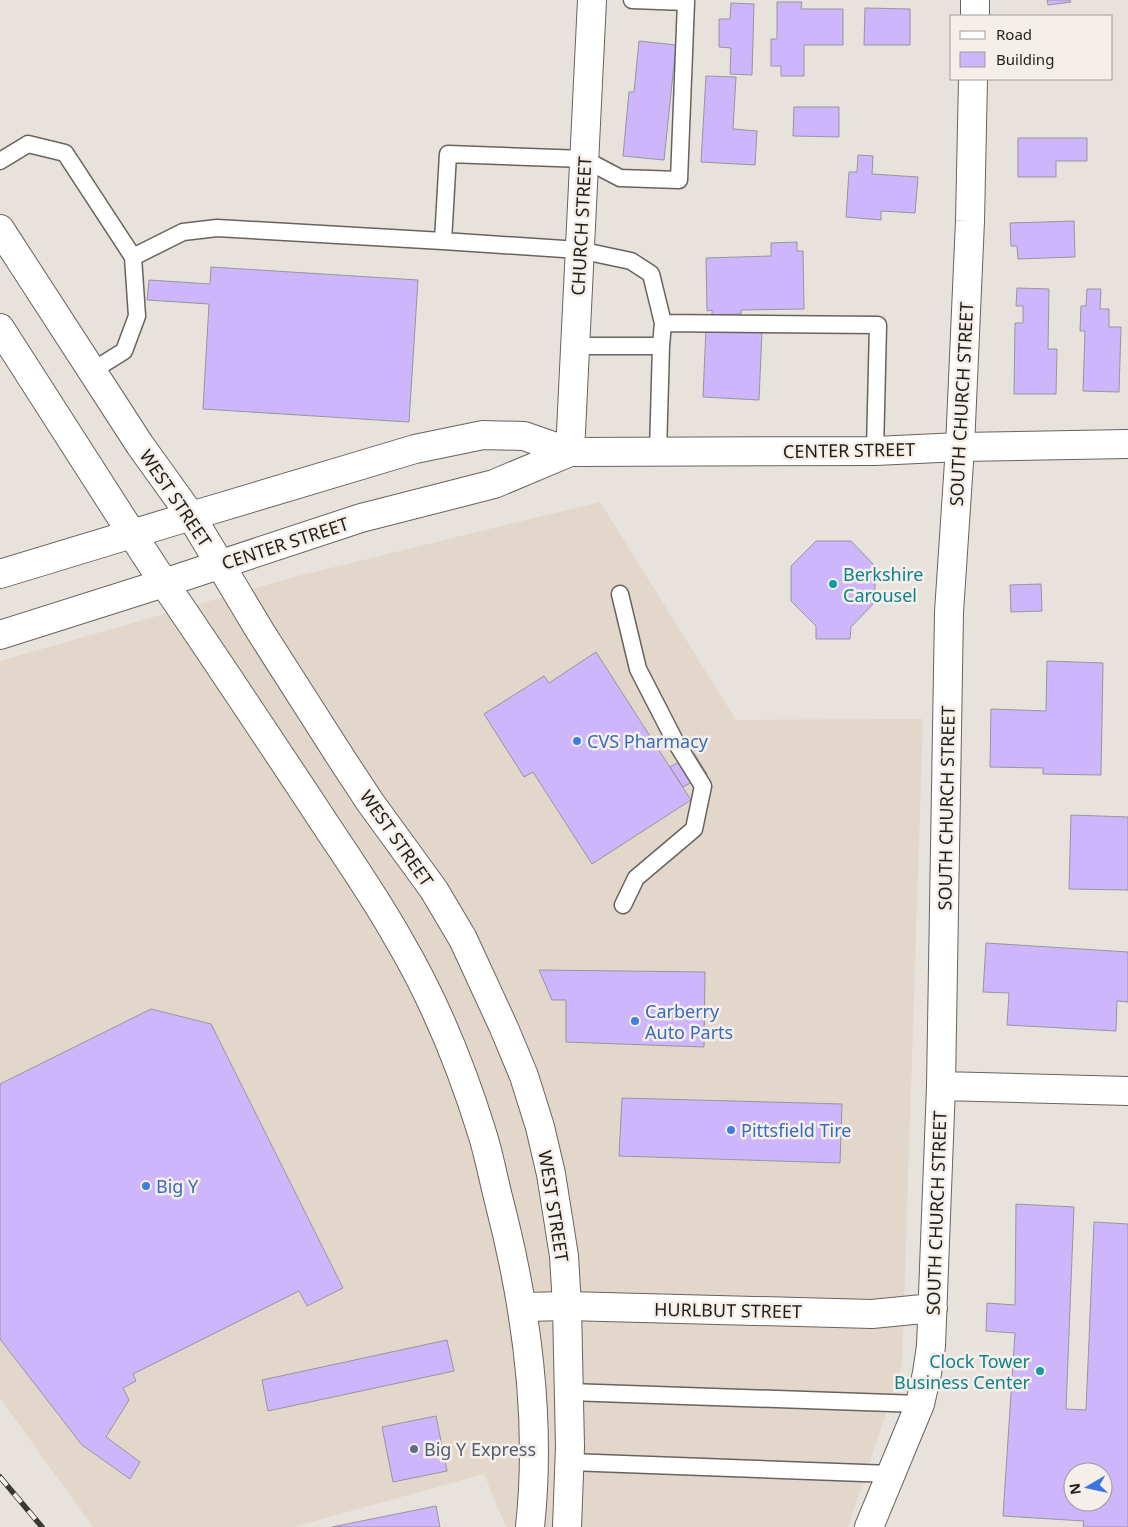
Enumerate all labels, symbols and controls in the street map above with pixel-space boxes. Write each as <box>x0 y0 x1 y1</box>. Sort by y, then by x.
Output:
legend <box>950 15 1113 80</box>
text: Road <box>996 24 1032 44</box>
text: Building <box>996 49 1054 69</box>
street label: CHURCH STREET <box>565 156 597 296</box>
street label: SOUTH CHURCH STREET <box>944 301 978 507</box>
street label: CENTER STREET <box>783 437 915 463</box>
street label: WEST STREET <box>135 445 217 551</box>
street label: CENTER STREET <box>218 511 352 575</box>
place label: Berkshire Carousel <box>843 562 924 607</box>
marker: Berkshire Carousel <box>827 578 839 590</box>
street label: SOUTH CHURCH STREET <box>932 705 960 911</box>
place label: CVS Pharmacy <box>587 729 709 753</box>
marker: CVS Pharmacy <box>571 735 583 747</box>
street label: WEST STREET <box>355 785 439 891</box>
place label: Carberry Auto Parts <box>645 999 733 1044</box>
marker: Carberry Auto Parts <box>629 1015 641 1027</box>
street label: SOUTH CHURCH STREET <box>920 1110 952 1316</box>
place label: Pittsfield Tire <box>741 1118 851 1142</box>
marker: Pittsfield Tire <box>725 1124 737 1136</box>
street label: WEST STREET <box>533 1149 575 1263</box>
place label: Big Y <box>156 1174 199 1198</box>
marker: Big Y <box>140 1180 152 1192</box>
street label: HURLBUT STREET <box>654 1297 802 1323</box>
place label: Clock Tower Business Center <box>894 1349 1031 1394</box>
marker: Clock Tower Business Center <box>1034 1365 1046 1377</box>
place label: Big Y Express <box>424 1437 536 1461</box>
marker: Big Y Express <box>408 1443 420 1455</box>
north arrow <box>1063 1462 1113 1512</box>
text: N <box>1064 1482 1085 1496</box>

